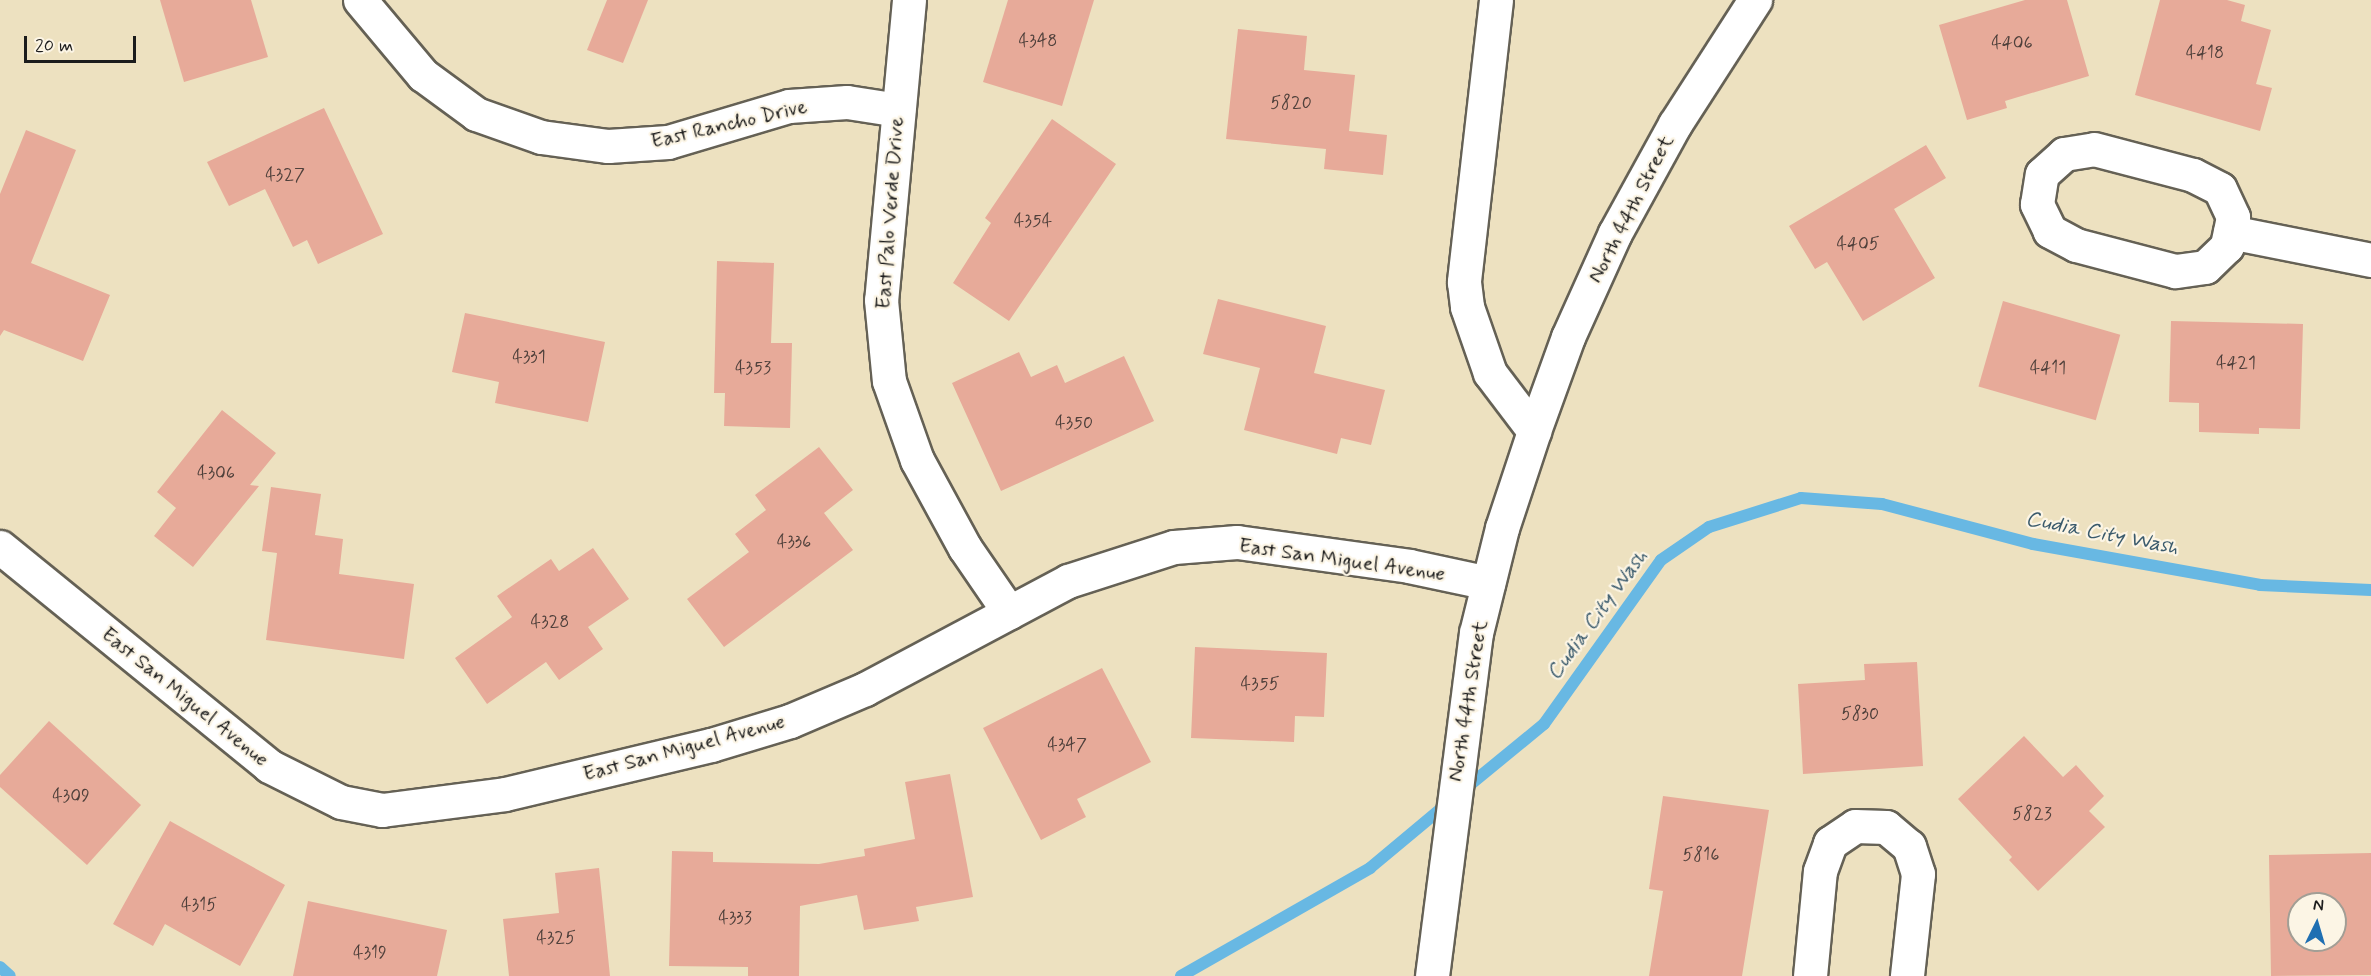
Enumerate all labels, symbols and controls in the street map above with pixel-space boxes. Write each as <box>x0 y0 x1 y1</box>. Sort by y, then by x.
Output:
scale bar <box>27 24 140 62</box>
house number: 4348 <box>1019 30 1057 52</box>
house number: 4406 <box>1991 32 2033 54</box>
text: 20 m <box>35 34 73 58</box>
house number: 4418 <box>2186 42 2224 64</box>
house number: 5820 <box>1270 92 1312 114</box>
street label: East Rancho Drive <box>649 94 809 154</box>
street label: East Palo Verde Drive <box>871 118 909 308</box>
street label: North 44th Street <box>1583 131 1679 287</box>
house number: 4327 <box>265 164 305 186</box>
house number: 4354 <box>1014 210 1052 232</box>
house number: 4405 <box>1836 233 1880 255</box>
house number: 4331 <box>512 346 546 368</box>
house number: 4421 <box>2216 352 2256 374</box>
house number: 4353 <box>735 357 771 379</box>
house number: 4411 <box>2030 357 2066 379</box>
house number: 4350 <box>1055 412 1093 434</box>
house number: 4306 <box>197 462 235 484</box>
water label: Cudia City Wash <box>2023 506 2181 562</box>
house number: 4336 <box>777 531 811 553</box>
street label: East San Miguel Avenue <box>1237 533 1447 587</box>
water label: Cudia City Wash <box>1542 544 1654 686</box>
house number: 4328 <box>531 611 569 633</box>
street label: North 44th Street <box>1443 619 1493 783</box>
street label: East San Miguel Avenue <box>96 622 274 772</box>
house number: 4355 <box>1241 673 1279 695</box>
house number: 5830 <box>1841 703 1879 725</box>
street label: East San Miguel Avenue <box>580 709 788 787</box>
house number: 4347 <box>1047 734 1087 756</box>
house number: 4309 <box>52 785 90 807</box>
house number: 5823 <box>2012 803 2052 825</box>
house number: 5816 <box>1683 844 1719 866</box>
north arrow <box>2287 892 2347 952</box>
house number: 4315 <box>181 894 217 916</box>
text: N <box>2312 895 2325 916</box>
house number: 4333 <box>718 907 752 929</box>
house number: 4325 <box>536 927 576 949</box>
house number: 4319 <box>353 942 387 964</box>

